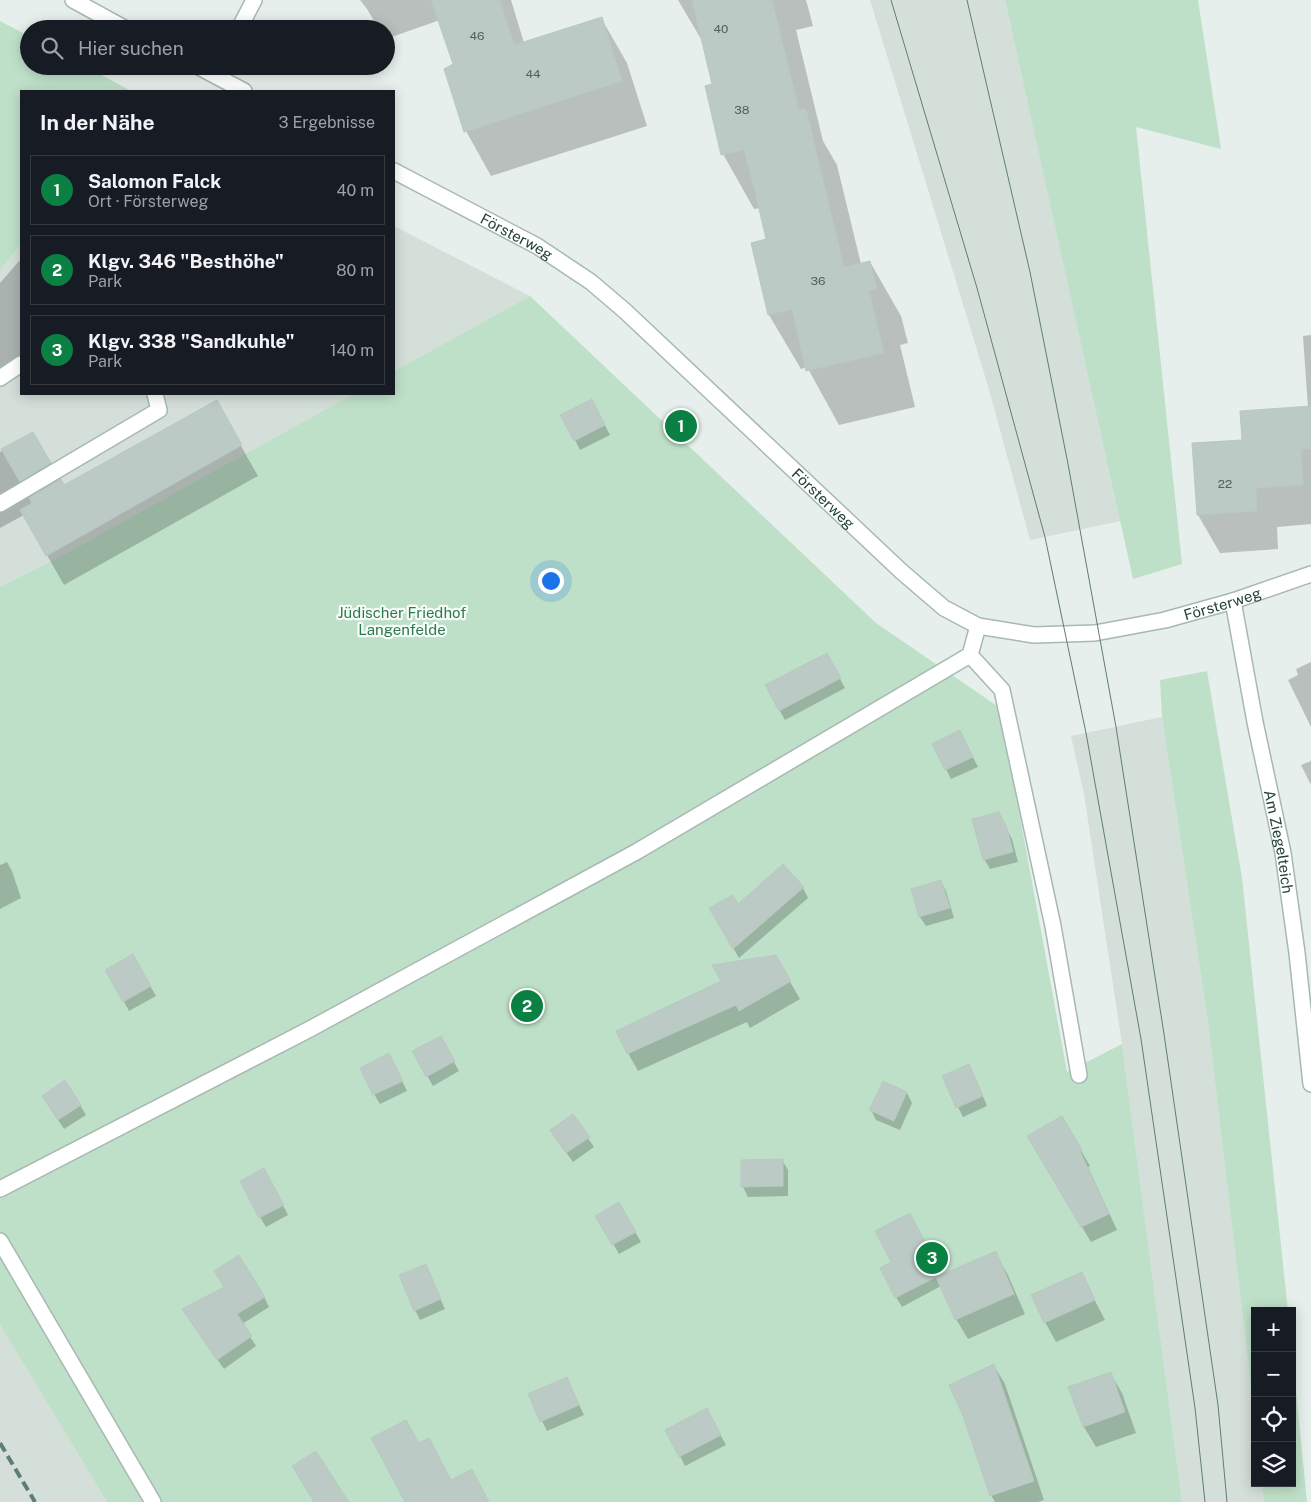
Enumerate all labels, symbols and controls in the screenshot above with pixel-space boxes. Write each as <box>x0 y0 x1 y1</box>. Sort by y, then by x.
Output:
search box <box>20 20 395 75</box>
house number: 40 <box>714 22 728 36</box>
house number: 46 <box>469 29 485 43</box>
icon: search <box>38 34 66 62</box>
text: Hier suchen <box>78 37 184 59</box>
house number: 44 <box>525 67 541 81</box>
house number: 38 <box>734 103 750 117</box>
text: In der Nähe <box>40 110 155 135</box>
text: 3 Ergebnisse <box>279 113 375 132</box>
text: Salomon Falck <box>88 170 221 192</box>
text: 1 <box>54 181 60 200</box>
text: 40 m <box>336 181 374 200</box>
text: Ort · Försterweg <box>88 192 208 211</box>
street label: Försterweg <box>478 209 556 263</box>
text: Klgv. 346 "Besthöhe" <box>88 250 284 272</box>
text: 2 <box>52 261 62 280</box>
text: 80 m <box>336 261 374 280</box>
text: Park <box>88 272 122 291</box>
house number: 36 <box>811 274 825 288</box>
text: Klgv. 338 "Sandkuhle" <box>88 330 295 352</box>
text: 3 <box>52 341 62 360</box>
text: 140 m <box>330 341 374 360</box>
text: Park <box>88 352 122 371</box>
pin: 1 <box>665 407 697 445</box>
street label: Försterweg <box>789 465 859 532</box>
house number: 22 <box>1218 477 1232 491</box>
your location <box>538 568 564 594</box>
street label: Försterweg <box>1182 583 1263 623</box>
park label: Jüdischer Friedhof Langenfelde <box>338 604 466 638</box>
street label: Am Ziegelteich <box>1261 788 1297 894</box>
pin: 2 <box>511 987 543 1025</box>
pin: 3 <box>916 1239 948 1277</box>
map controls <box>1251 1307 1296 1487</box>
button: + <box>1251 1307 1296 1352</box>
button: − <box>1251 1352 1296 1397</box>
button: locate <box>1251 1397 1296 1442</box>
button: layers <box>1251 1442 1296 1487</box>

